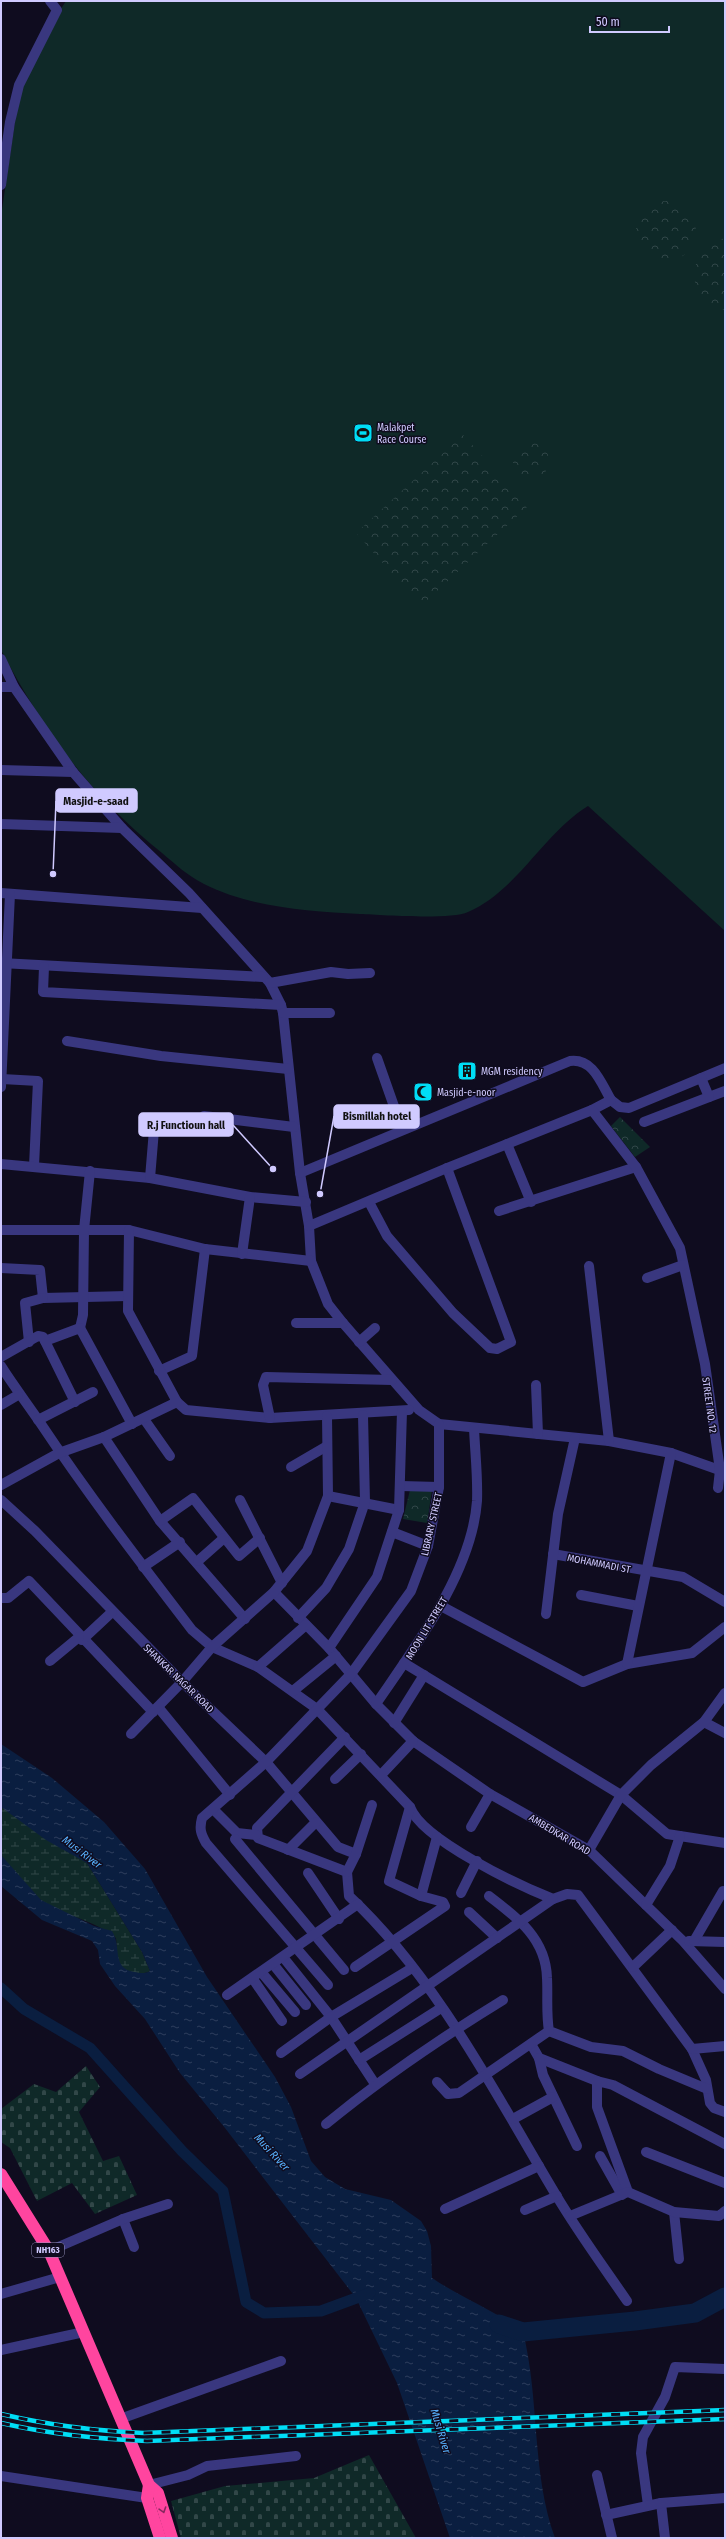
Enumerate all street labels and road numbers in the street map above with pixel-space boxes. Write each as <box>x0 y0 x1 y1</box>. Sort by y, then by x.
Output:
street label: STREET NO. 12 <box>699 1377 719 1434</box>
street label: LIBRARY STREET <box>419 1491 445 1557</box>
street label: MOHAMMADI ST <box>566 1552 632 1576</box>
street label: MOON LIT STREET <box>403 1595 450 1662</box>
street label: SHANKAR NAGAR ROAD <box>141 1642 216 1716</box>
street label: AMBEDKAR ROAD <box>527 1812 592 1858</box>
road number: NH163 <box>32 2243 64 2257</box>

